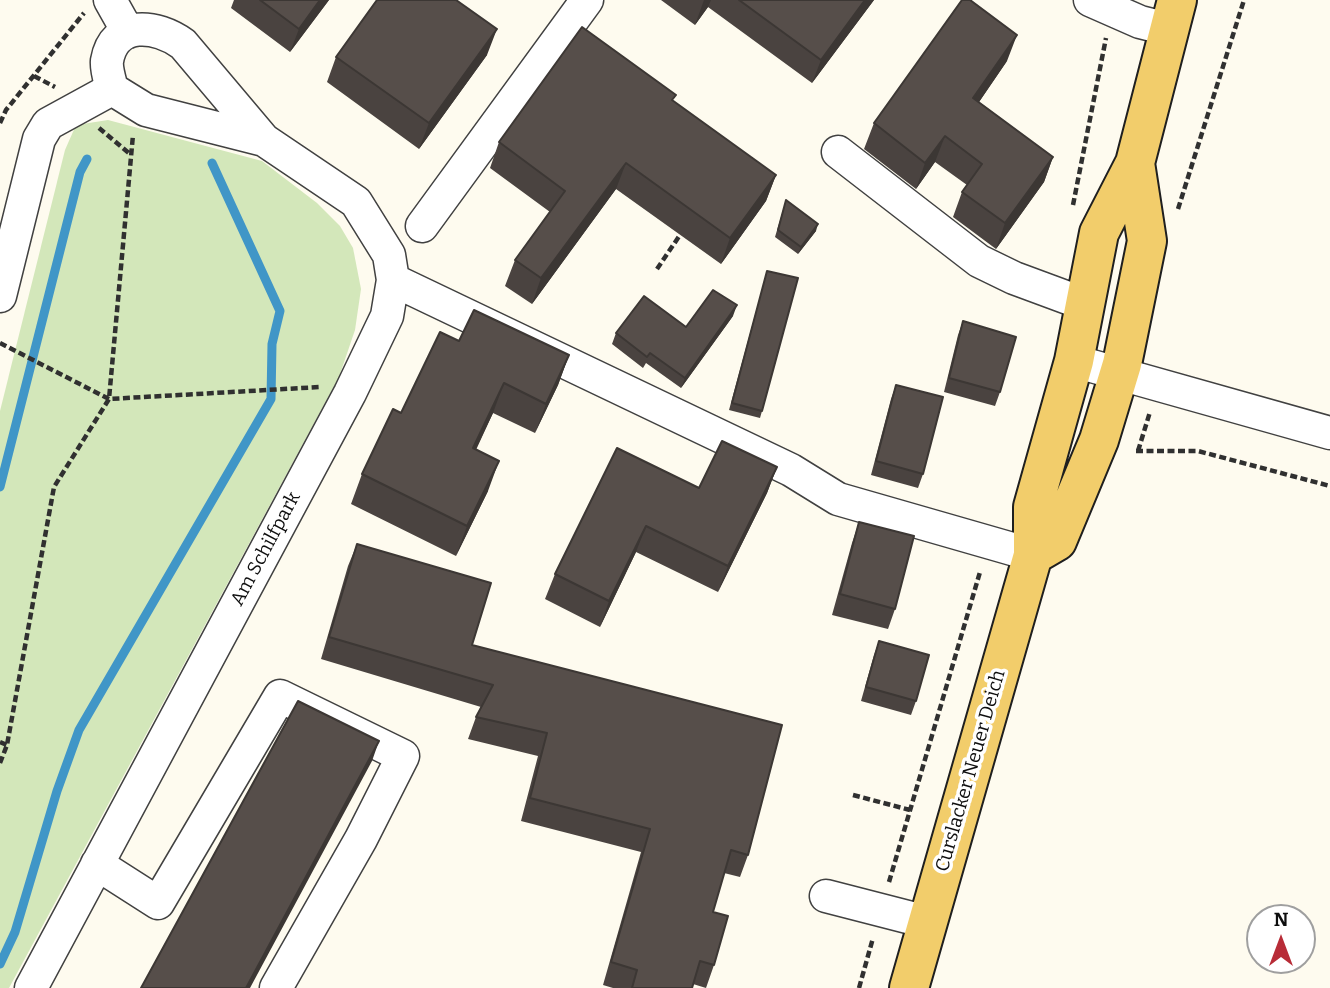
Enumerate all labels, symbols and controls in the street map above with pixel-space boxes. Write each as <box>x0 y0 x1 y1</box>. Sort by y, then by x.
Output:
street label: Am Schilfpark <box>226 488 306 610</box>
street label: Curslacker Neuer Deich <box>931 668 1011 874</box>
north arrow <box>1246 904 1316 974</box>
text: N <box>1274 908 1288 931</box>

